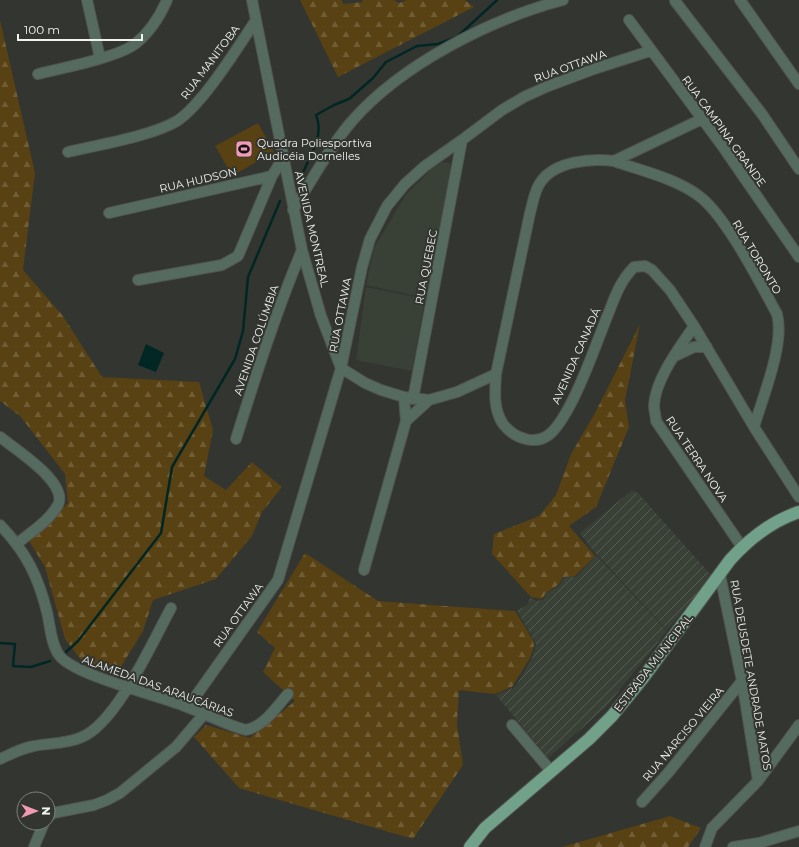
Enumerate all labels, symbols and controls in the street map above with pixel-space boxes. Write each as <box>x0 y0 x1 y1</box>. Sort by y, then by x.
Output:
scale bar <box>18 16 142 42</box>
text: 100 m <box>24 22 60 37</box>
street label: RUA MANITOBA <box>177 22 243 102</box>
street label: RUA OTTAWA <box>532 46 608 86</box>
street label: RUA CAMPINA GRANDE <box>679 73 769 189</box>
place label: Quadra Poliesportiva Audicéia Dornelles <box>257 136 372 163</box>
sports icon: Quadra Poliesportiva Audicéia Dornelles <box>234 139 254 159</box>
street label: RUA HUDSON <box>158 164 238 196</box>
street label: AVENIDA MONTREAL <box>292 169 332 289</box>
street label: RUA TORONTO <box>729 217 785 297</box>
street label: RUA QUEBEC <box>412 228 440 306</box>
street label: RUA OTTAWA <box>326 276 354 354</box>
street label: AVENIDA COLÚMBIA <box>230 283 282 397</box>
street label: AVENIDA CANADÁ <box>549 306 603 406</box>
street label: RUA TERRA NOVA <box>663 413 731 505</box>
street label: RUA DEUSDETE ANDRADE MATOS <box>727 579 775 772</box>
street label: RUA OTTAWA <box>210 580 266 650</box>
street label: ESTRADA MUNICIPAL <box>610 611 696 715</box>
street label: ALAMEDA DAS ARAUCÁRIAS <box>80 652 236 720</box>
street label: RUA NARCISO VIEIRA <box>639 684 727 784</box>
north arrow <box>16 791 56 831</box>
text: N <box>39 807 53 815</box>

